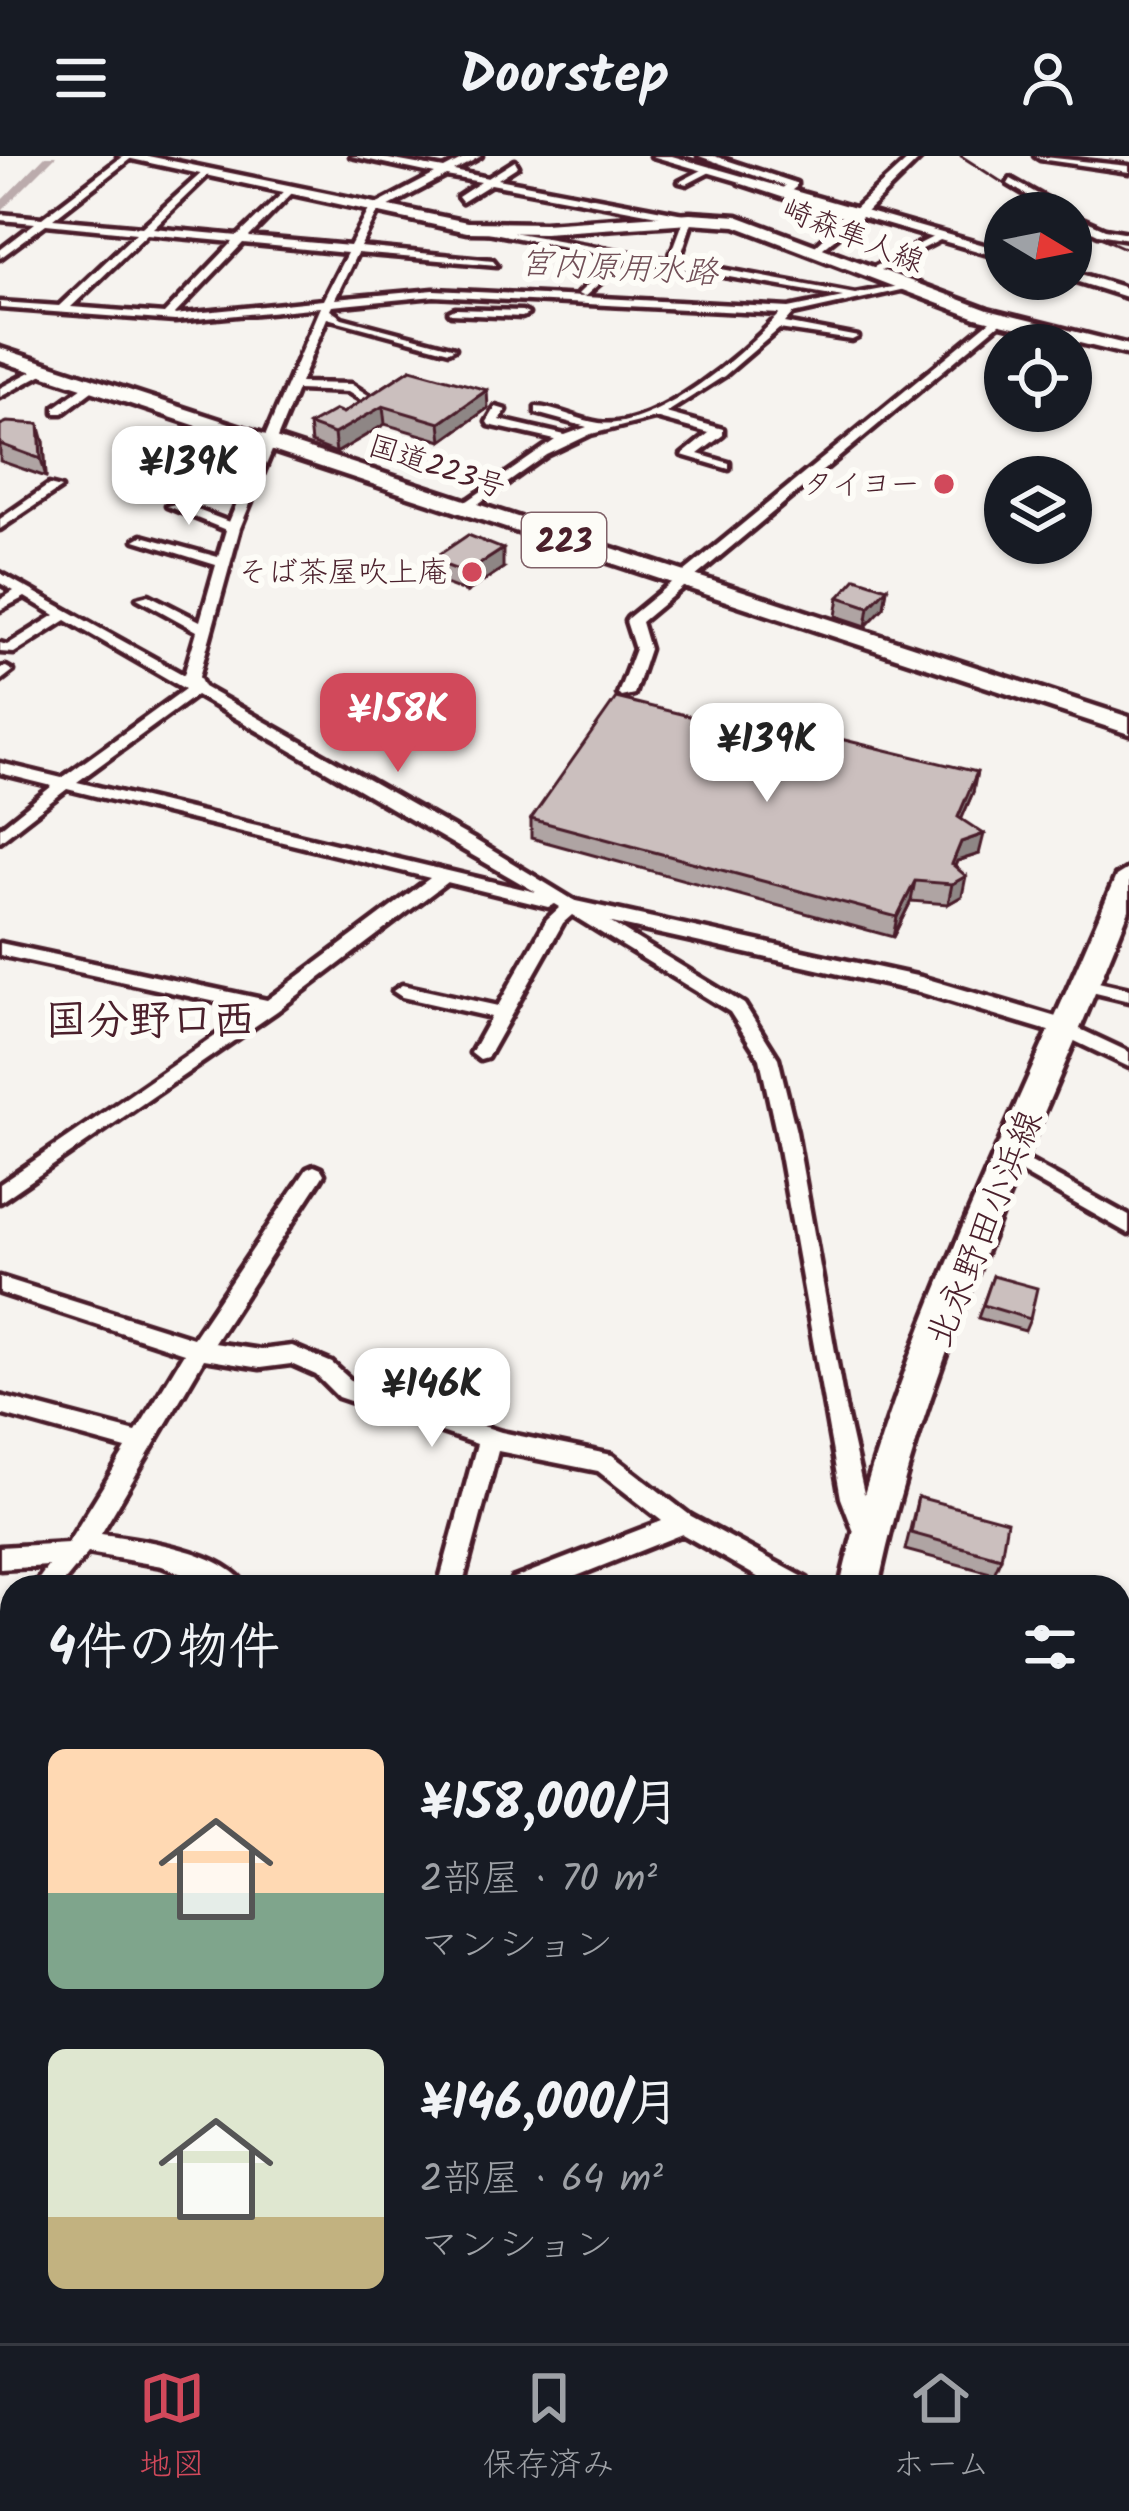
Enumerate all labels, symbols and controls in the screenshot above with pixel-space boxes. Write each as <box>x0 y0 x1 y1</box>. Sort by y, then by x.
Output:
text: Doorstep <box>460 35 669 121</box>
icon: menu <box>48 45 114 111</box>
icon: person <box>1015 45 1081 111</box>
street label: 崎森隼人線 <box>774 187 931 287</box>
north arrow <box>984 192 1092 300</box>
map controls <box>984 192 1092 564</box>
water label: 宮内原用水路 <box>519 238 721 301</box>
button: locate <box>984 324 1092 432</box>
street label: 国道223号 <box>361 423 511 513</box>
pin: ¥139K <box>105 426 273 528</box>
text: ¥139K <box>139 434 239 496</box>
button: layers <box>984 456 1092 564</box>
place label: タイヨー <box>803 462 920 510</box>
marker: タイヨー <box>931 471 957 497</box>
road number: 223 <box>522 513 606 567</box>
place label: そば茶屋吹上庵 <box>238 550 448 598</box>
marker: そば茶屋吹上庵 <box>459 559 485 585</box>
pin: ¥158K <box>314 673 482 775</box>
text: ¥158K <box>347 681 449 743</box>
pin: ¥139K <box>683 703 851 805</box>
text: ¥139K <box>717 711 817 773</box>
district label: 国分野口西 <box>45 989 255 1056</box>
street label: 北永野田小浜線 <box>913 1102 1060 1357</box>
pin: ¥146K <box>348 1348 516 1450</box>
text: ¥146K <box>381 1356 483 1418</box>
text: 4件の物件 <box>48 1609 280 1690</box>
icon: filters <box>1017 1614 1083 1680</box>
text: ¥158,000/月 <box>420 1765 680 1846</box>
icon: home <box>144 1797 288 1941</box>
text: 2部屋 · 70 m² <box>420 1850 657 1912</box>
text: マンション <box>420 1916 613 1978</box>
text: ¥146,000/月 <box>420 2065 679 2146</box>
icon: home <box>144 2097 288 2241</box>
text: 2部屋 · 64 m² <box>420 2150 663 2212</box>
text: マンション <box>420 2216 613 2278</box>
tab: 地図 <box>139 2365 205 2493</box>
tab: 保存済み <box>483 2365 615 2493</box>
tab: ホーム <box>892 2365 990 2493</box>

